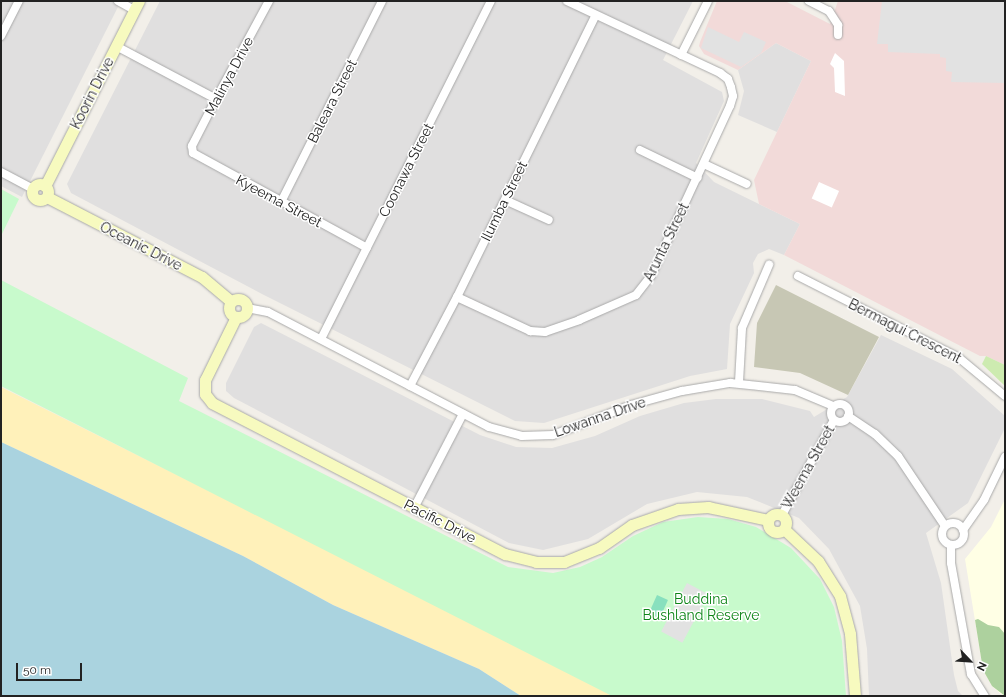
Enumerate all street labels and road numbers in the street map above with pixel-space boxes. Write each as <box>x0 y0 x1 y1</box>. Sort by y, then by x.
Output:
street label: Malinya Drive <box>201 34 257 118</box>
street label: Koorin Drive <box>67 54 117 132</box>
street label: Baleara Street <box>304 56 360 146</box>
street label: Coonawa Street <box>375 120 437 220</box>
street label: Ilumba Street <box>477 158 531 244</box>
street label: Kyeema Street <box>233 171 325 231</box>
street label: Arunta Street <box>640 200 692 284</box>
street label: Oceanic Drive <box>97 218 185 274</box>
street label: Bermagui Crescent <box>846 295 964 367</box>
street label: Lowanna Drive <box>552 393 648 441</box>
street label: Weema Street <box>778 422 838 512</box>
street label: Pacific Drive <box>401 496 479 546</box>

